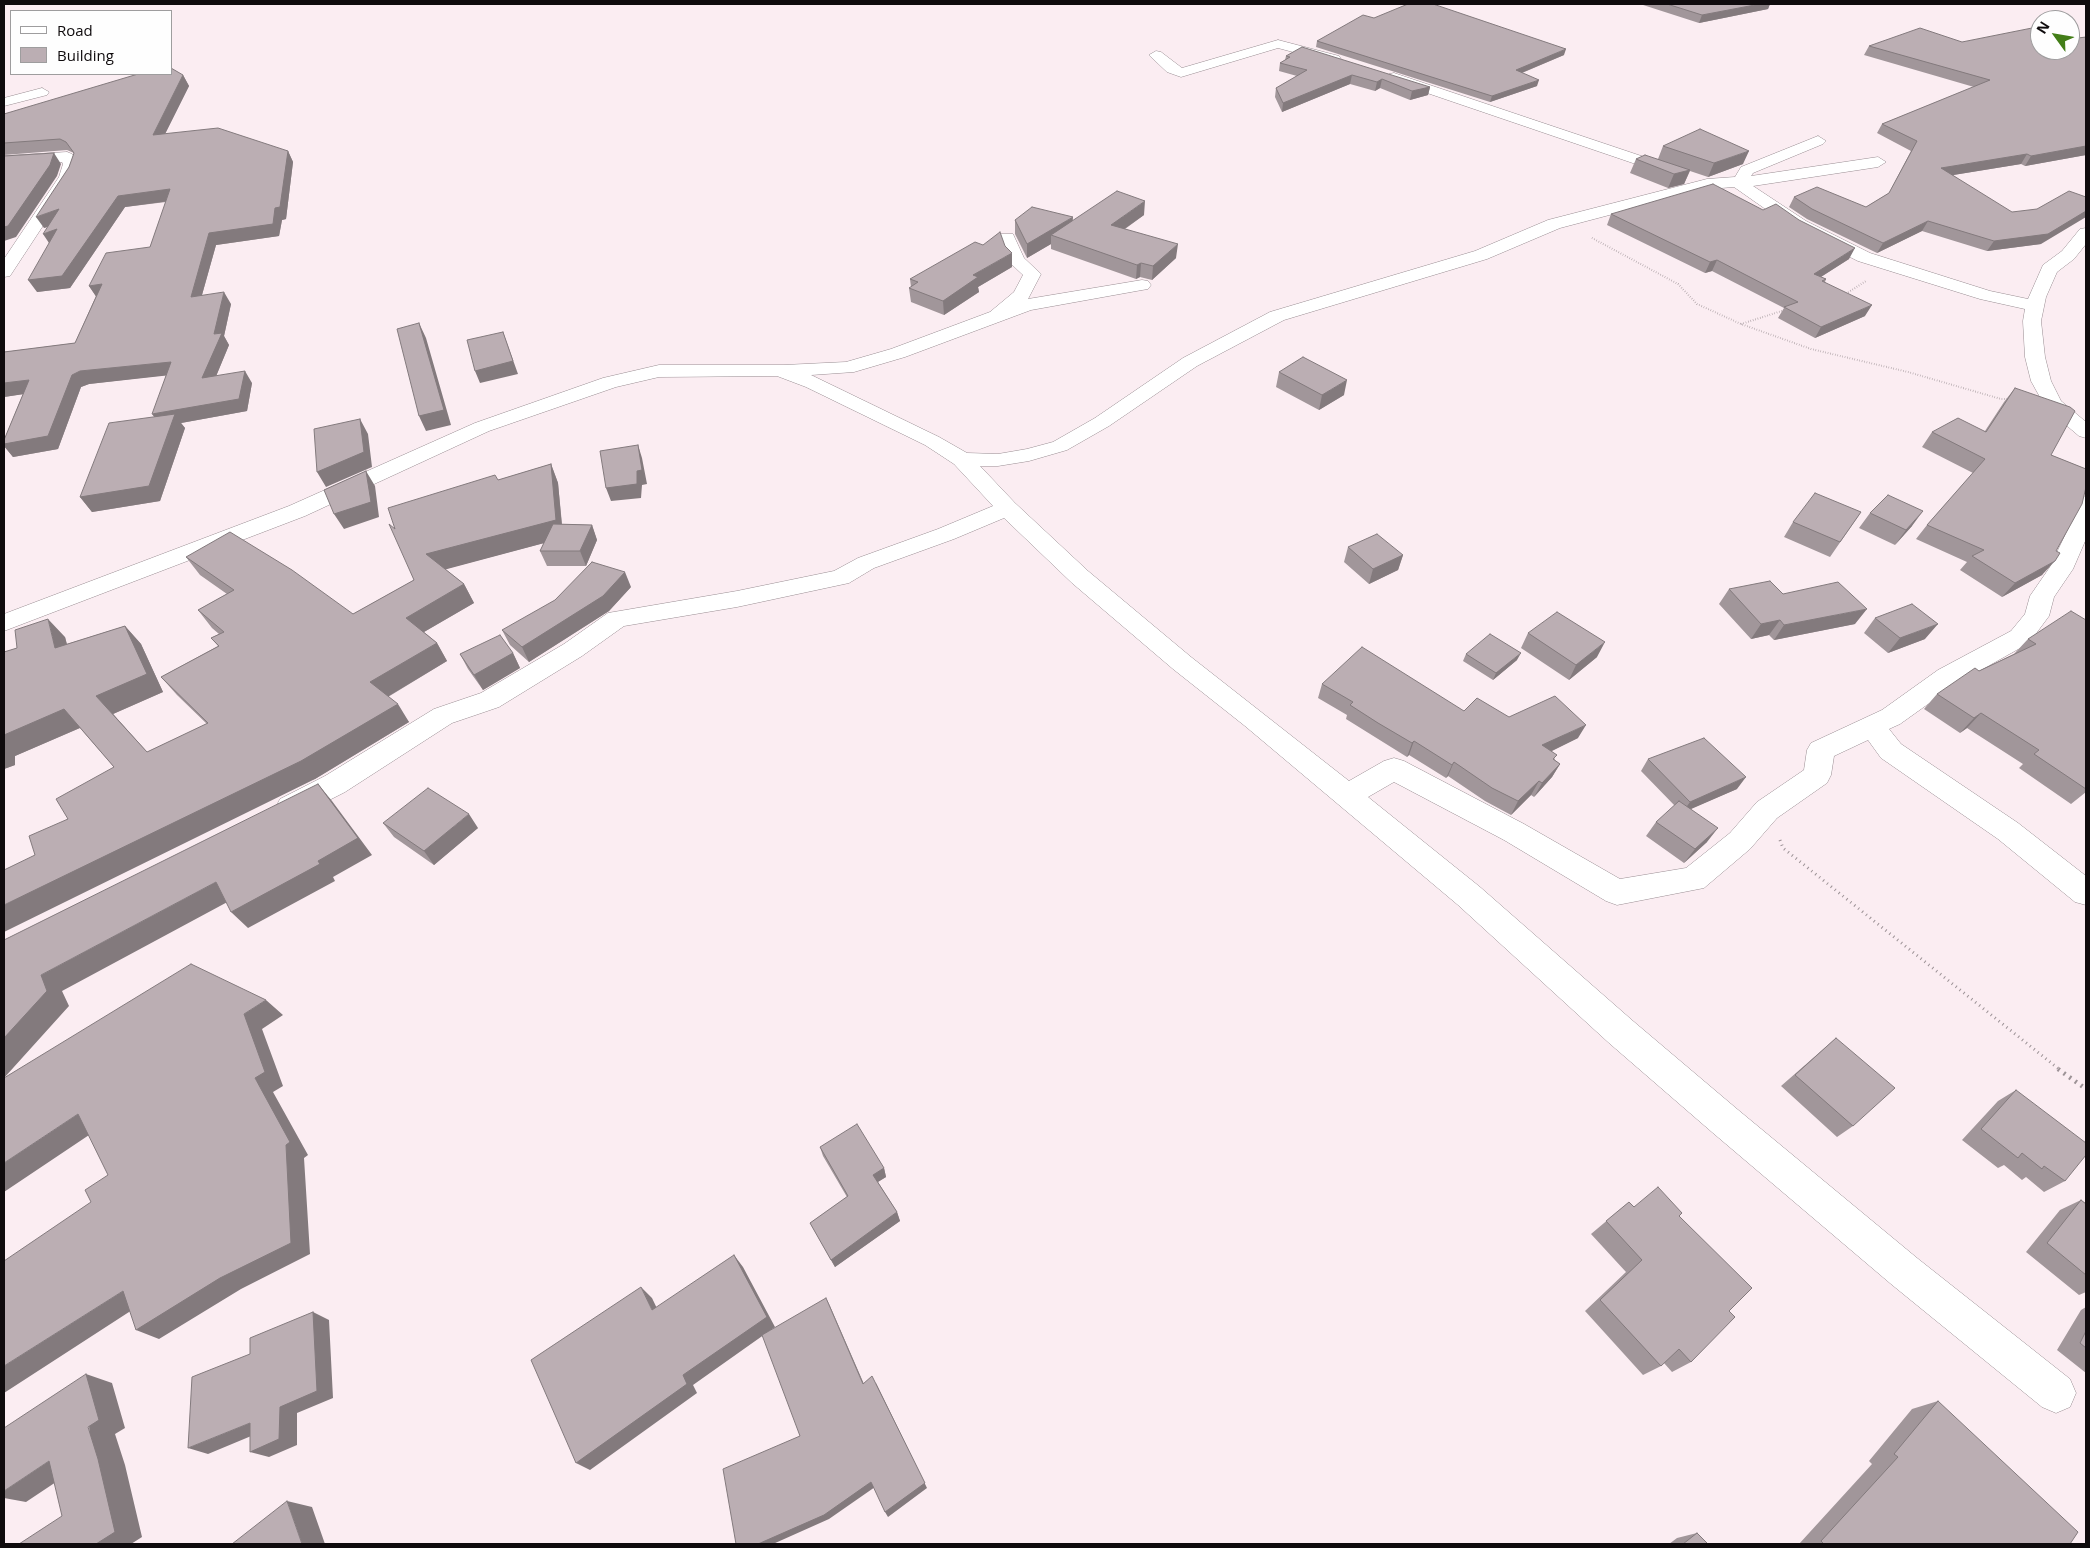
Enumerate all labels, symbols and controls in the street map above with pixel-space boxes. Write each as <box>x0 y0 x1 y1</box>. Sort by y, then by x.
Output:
legend <box>10 10 172 75</box>
north arrow <box>2030 10 2080 60</box>
text: N <box>2032 17 2054 37</box>
text: Road <box>57 20 93 40</box>
text: Building <box>57 45 114 65</box>

